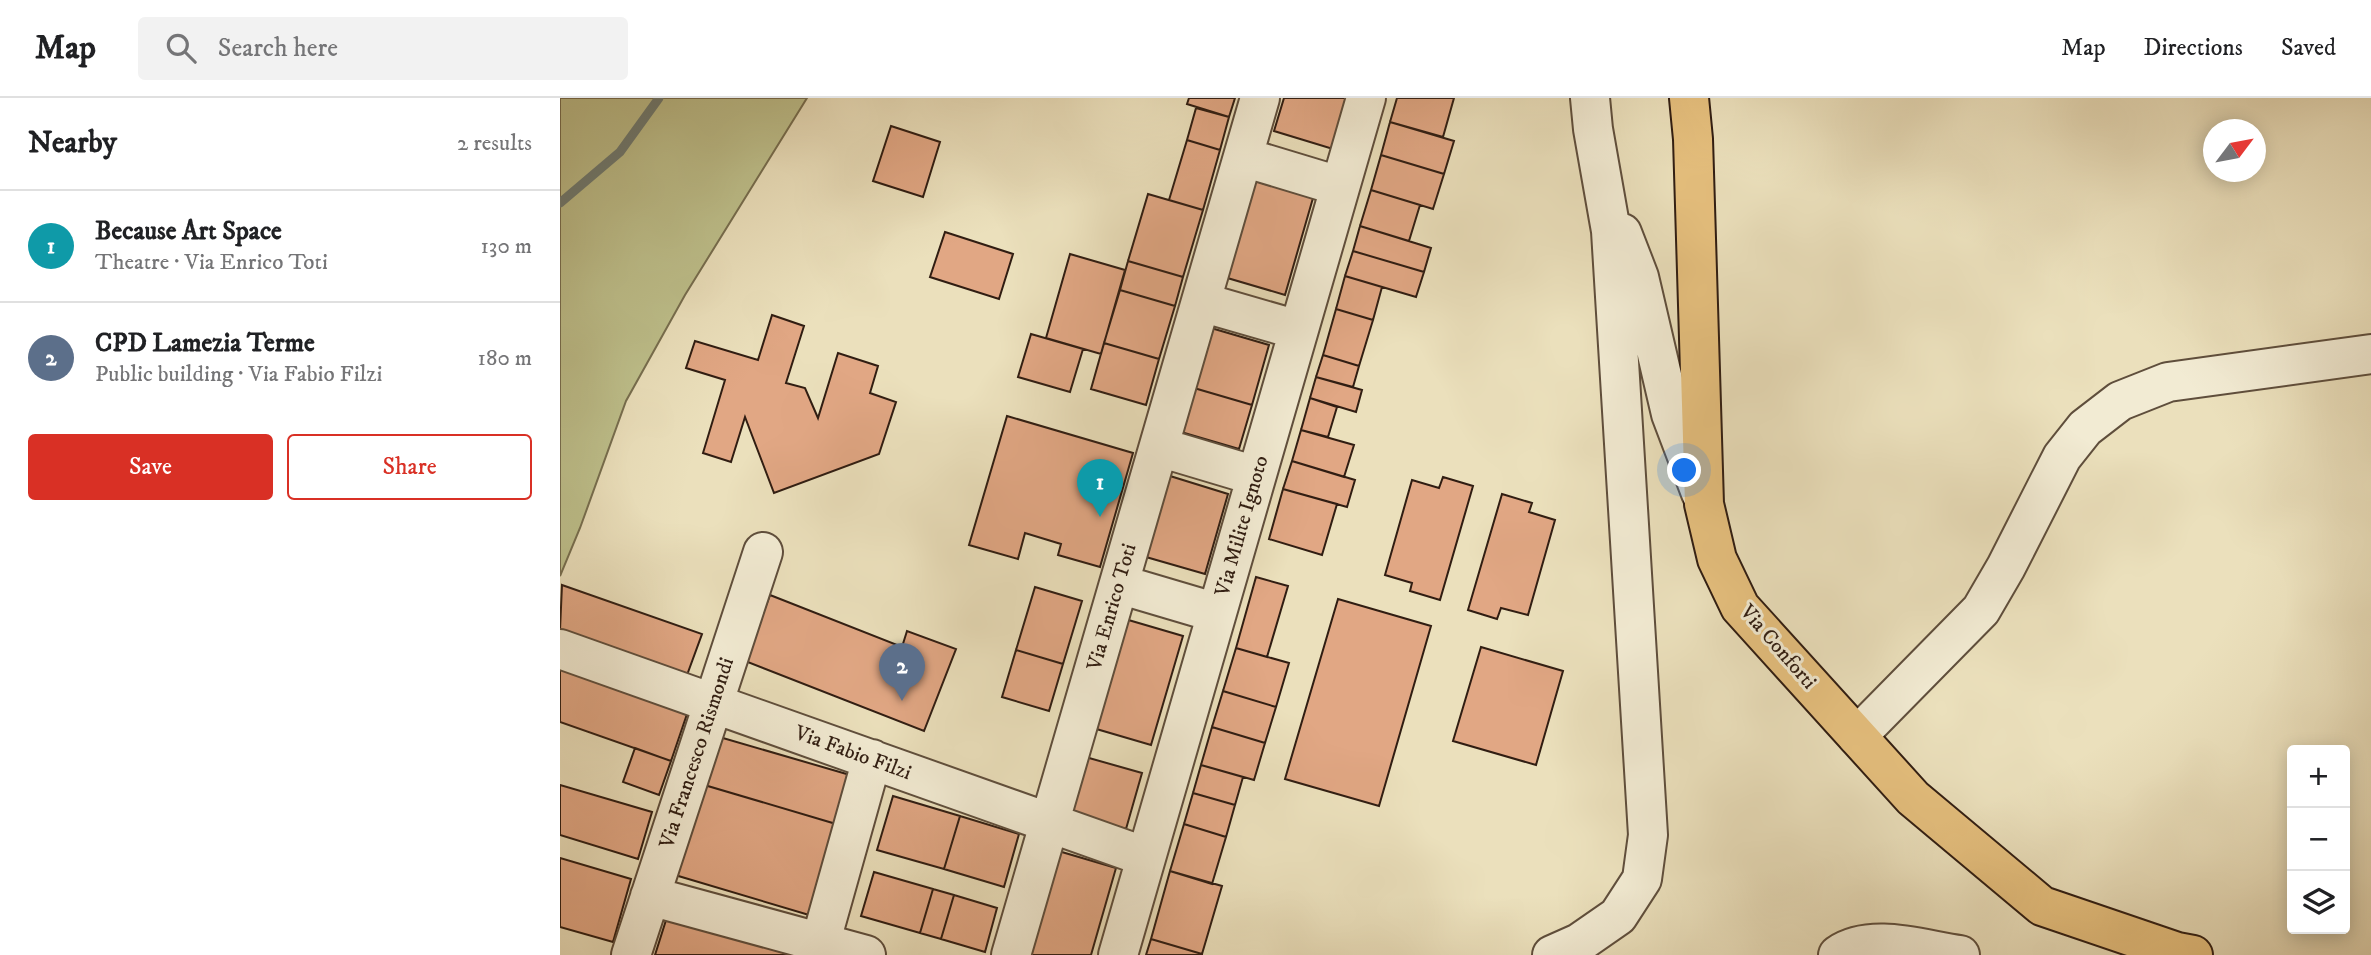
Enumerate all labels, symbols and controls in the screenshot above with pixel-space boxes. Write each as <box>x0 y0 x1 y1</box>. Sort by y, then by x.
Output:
search box <box>138 17 628 80</box>
text: Map <box>35 28 96 69</box>
icon: search <box>162 29 200 67</box>
text: Search here <box>218 32 338 65</box>
text: Map <box>2061 33 2106 63</box>
text: Directions <box>2144 33 2243 63</box>
text: Saved <box>2281 33 2336 63</box>
north arrow <box>2203 119 2266 182</box>
text: Nearby <box>28 125 117 162</box>
text: 2 results <box>457 129 532 158</box>
text: Because Art Space <box>95 215 282 248</box>
text: 1 <box>47 232 55 261</box>
text: 130 m <box>480 232 532 261</box>
text: Theatre · Via Enrico Toti <box>95 248 328 277</box>
text: CPD Lamezia Terme <box>95 327 315 360</box>
text: 2 <box>45 344 57 373</box>
text: 180 m <box>477 344 532 373</box>
text: Public building · Via Fabio Filzi <box>95 360 382 389</box>
button: Save <box>28 434 273 500</box>
button: Share <box>287 434 532 500</box>
street label: Via Milite Ignoto <box>1209 453 1274 600</box>
your location <box>1667 453 1701 487</box>
pin: 1 <box>1077 459 1123 517</box>
street label: Via Enrico Toti <box>1081 541 1143 674</box>
street label: Via Conforti <box>1733 599 1822 695</box>
pin: 2 <box>879 643 925 701</box>
street label: Via Francesco Rismondi <box>654 654 740 853</box>
street label: Via Fabio Filzi <box>790 720 915 786</box>
map controls <box>2287 745 2350 934</box>
button: + <box>2287 745 2350 808</box>
button: − <box>2287 808 2350 871</box>
button: layers <box>2287 871 2350 934</box>

